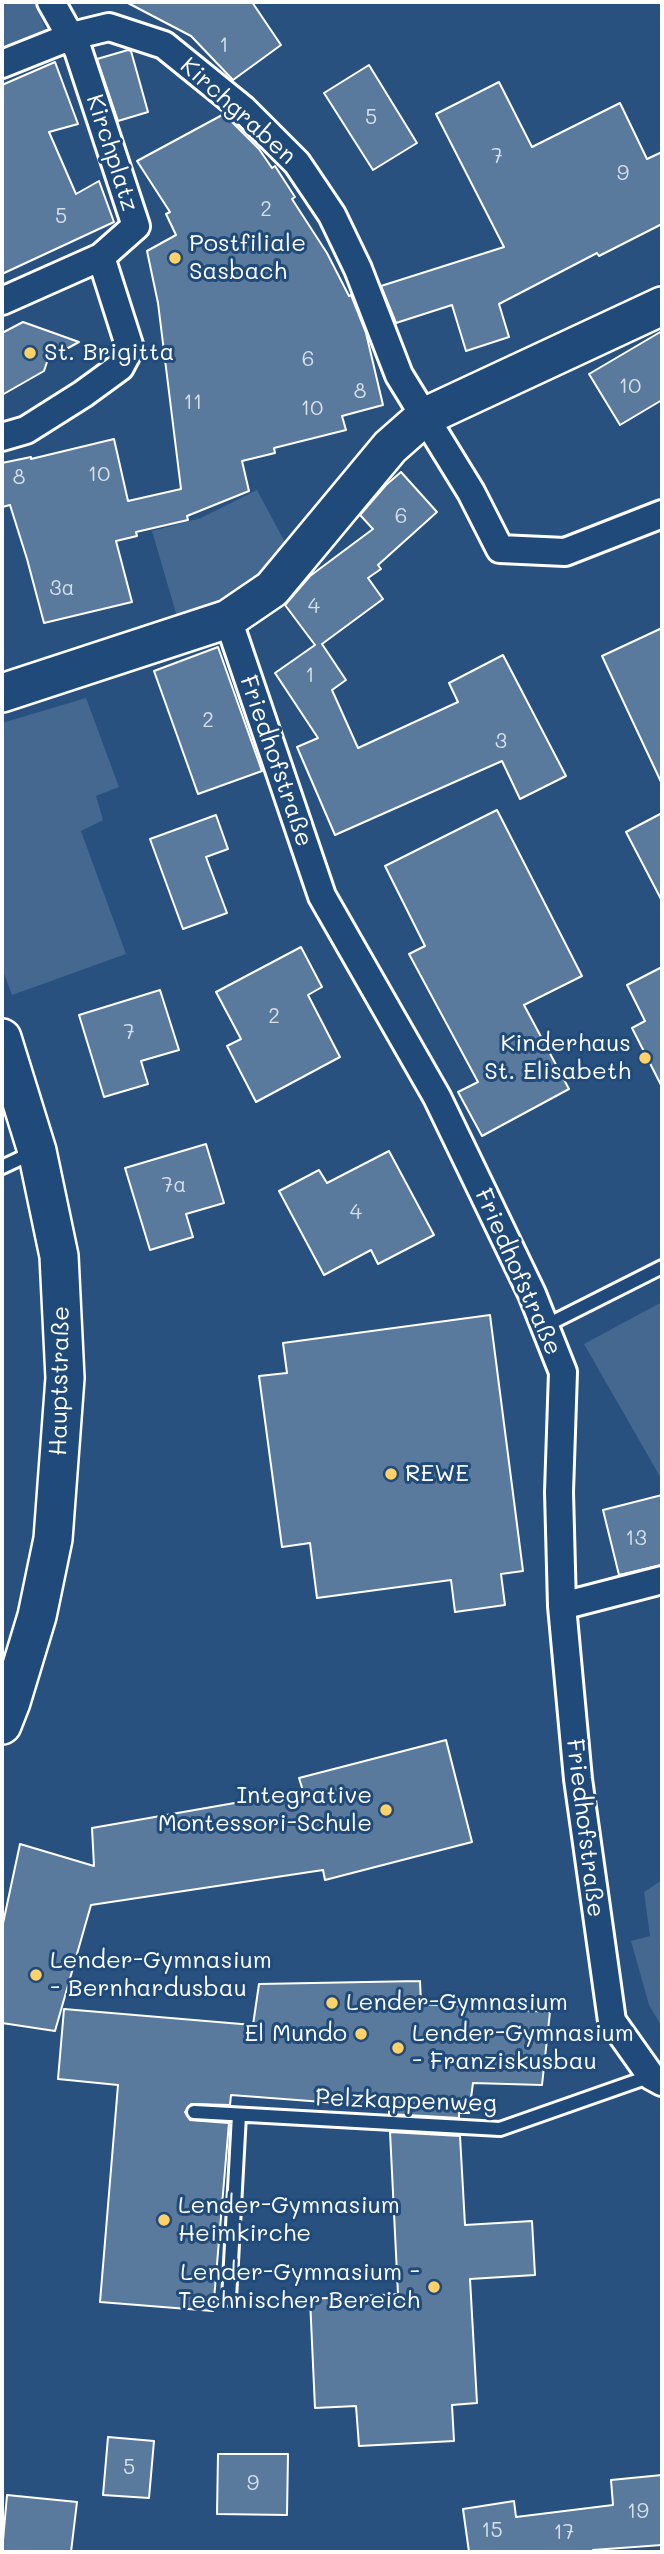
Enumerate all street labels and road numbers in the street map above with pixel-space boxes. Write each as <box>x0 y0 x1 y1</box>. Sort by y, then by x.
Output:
street label: Kirchgraben <box>174 51 302 171</box>
street label: Kirchplatz <box>80 91 144 215</box>
street label: Friedhofstraße <box>233 672 319 850</box>
street label: Friedhofstraße <box>468 1184 568 1360</box>
street label: Hauptstraße <box>44 1306 76 1456</box>
street label: Friedhofstraße <box>560 1737 610 1919</box>
street label: Pelzkappenweg <box>315 2083 497 2119</box>

